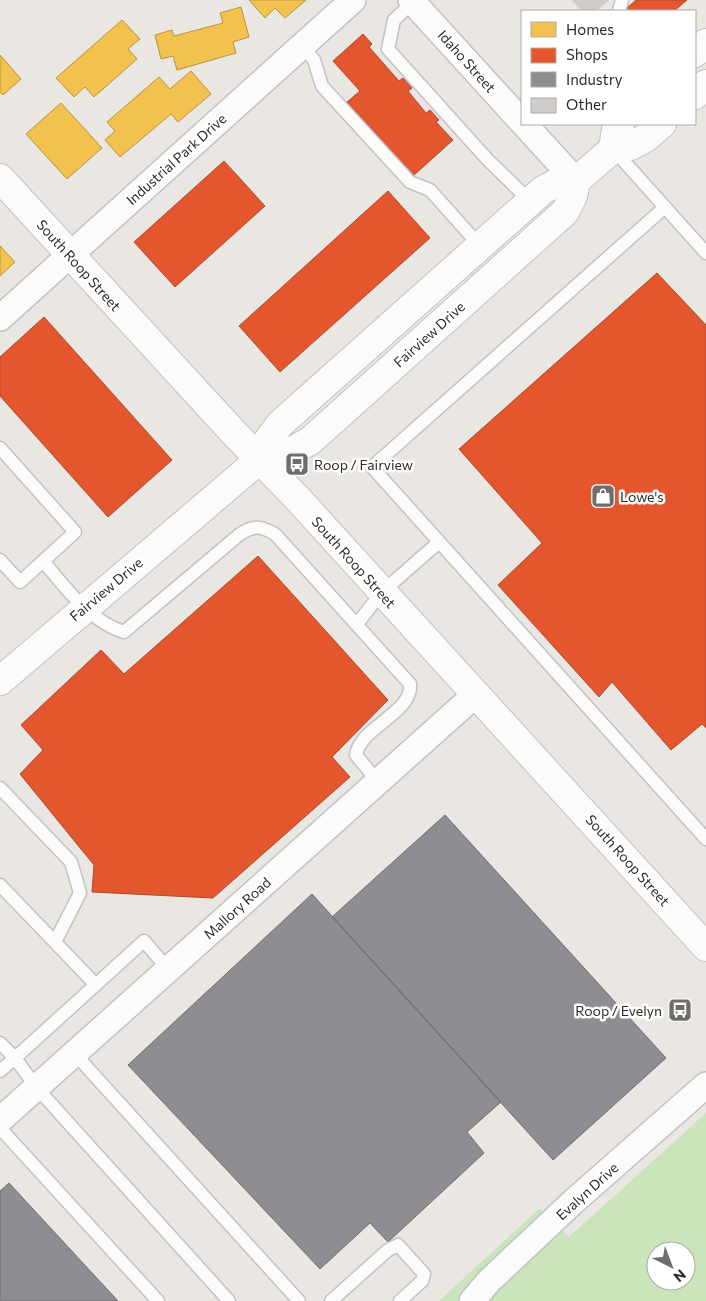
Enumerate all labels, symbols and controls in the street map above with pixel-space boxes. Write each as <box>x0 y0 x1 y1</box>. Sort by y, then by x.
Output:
legend <box>521 10 696 125</box>
text: Homes <box>566 20 614 38</box>
street label: Idaho Street <box>435 26 500 96</box>
text: Shops <box>566 45 608 63</box>
text: Industry <box>566 70 623 88</box>
text: Other <box>566 95 607 113</box>
street label: Industrial Park Drive <box>123 110 229 208</box>
street label: South Roop Street <box>34 216 125 314</box>
street label: Fairview Drive <box>390 298 468 370</box>
bus stop icon: Roop / Fairview <box>284 451 310 477</box>
place label: Roop / Fairview <box>314 456 413 473</box>
shop icon: Lowe's <box>590 483 616 509</box>
place label: Lowe's <box>620 488 664 505</box>
street label: South Roop Street <box>309 513 400 611</box>
street label: Fairview Drive <box>66 554 146 624</box>
street label: South Roop Street <box>583 811 674 909</box>
street label: Mallory Road <box>200 873 274 943</box>
bus stop icon: Roop / Evelyn <box>667 997 693 1023</box>
place label: Roop / Evelyn <box>575 1002 662 1019</box>
street label: Evalyn Drive <box>552 1159 622 1223</box>
north arrow <box>646 1241 696 1291</box>
text: N <box>670 1266 690 1286</box>

